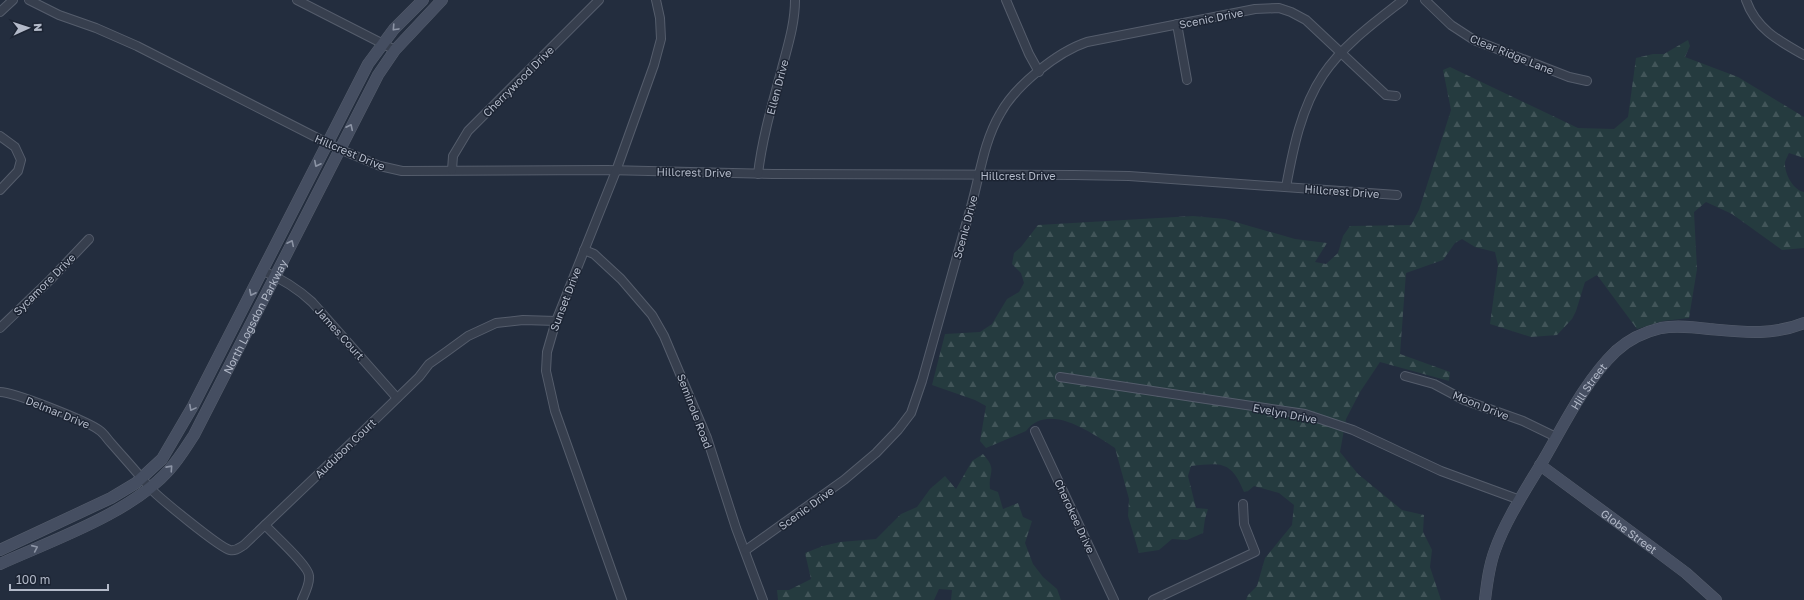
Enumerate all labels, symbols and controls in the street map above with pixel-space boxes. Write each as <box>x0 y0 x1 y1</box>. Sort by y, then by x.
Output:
street label: Scenic Drive <box>1178 5 1244 31</box>
north arrow <box>8 8 48 48</box>
text: N <box>32 23 45 32</box>
one-way arrow <box>393 23 400 30</box>
street label: Clear Ridge Lane <box>1468 31 1556 77</box>
street label: Cherrywood Drive <box>480 43 556 119</box>
street label: Ellen Drive <box>763 58 791 116</box>
one-way arrow <box>345 124 353 131</box>
street label: Hillcrest Drive <box>313 131 387 173</box>
one-way arrow <box>314 160 322 167</box>
street label: Hillcrest Drive <box>656 165 732 179</box>
street label: Hillcrest Drive <box>980 169 1056 182</box>
street label: Hillcrest Drive <box>1304 182 1380 200</box>
street label: Scenic Drive <box>950 194 980 260</box>
one-way arrow <box>286 240 294 247</box>
street label: Sycamore Drive <box>10 250 78 318</box>
street label: North Logsdon Parkway <box>220 257 289 376</box>
street label: Sunset Drive <box>547 265 583 333</box>
one-way arrow <box>249 288 256 296</box>
street label: James Court <box>313 304 367 362</box>
street label: Hill Street <box>1567 360 1609 412</box>
street label: Seminole Road <box>675 372 715 450</box>
street label: Moon Drive <box>1451 388 1511 422</box>
street label: Delmar Drive <box>24 393 92 431</box>
street label: Evelyn Drive <box>1252 400 1318 426</box>
one-way arrow <box>189 404 197 411</box>
street label: Audubon Court <box>312 416 378 480</box>
one-way arrow <box>166 466 173 473</box>
street label: Cherokee Drive <box>1052 477 1098 555</box>
street label: Scenic Drive <box>776 484 836 532</box>
street label: Globe Street <box>1599 506 1660 556</box>
one-way arrow <box>31 545 39 553</box>
scale bar <box>10 566 108 592</box>
text: 100 m <box>16 572 50 587</box>

